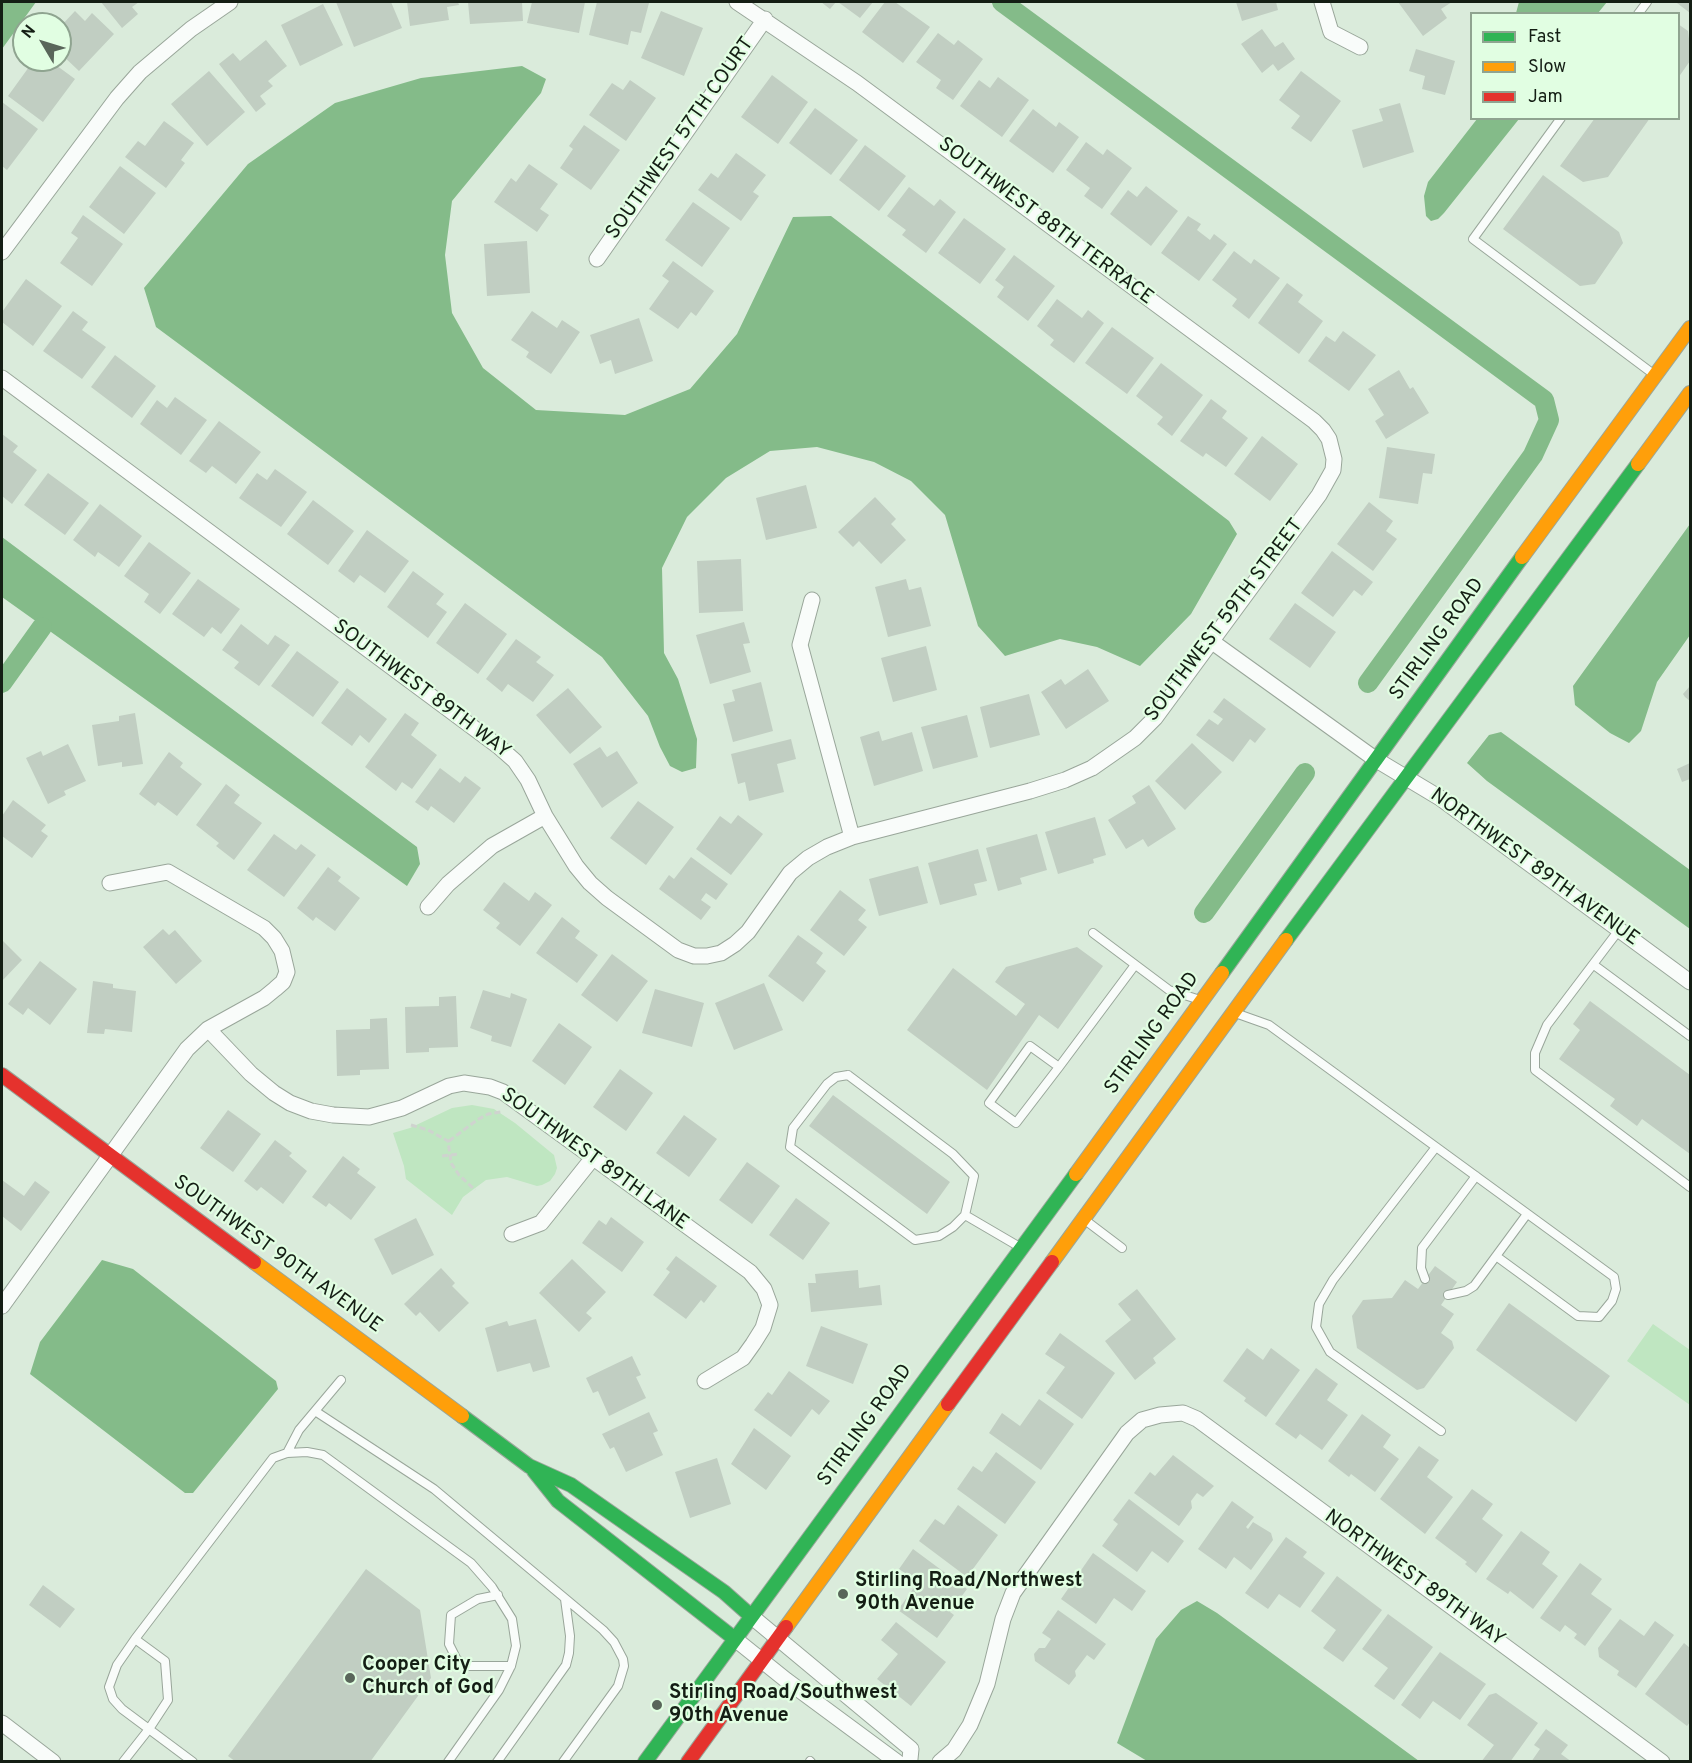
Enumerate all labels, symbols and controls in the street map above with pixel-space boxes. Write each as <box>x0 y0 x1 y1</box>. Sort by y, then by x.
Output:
north arrow <box>12 12 72 72</box>
legend <box>1470 12 1680 120</box>
text: N <box>18 21 41 43</box>
text: Fast <box>1528 26 1561 49</box>
street label: SOUTHWEST 57TH COURT <box>602 33 760 245</box>
text: Slow <box>1528 56 1566 79</box>
text: Jam <box>1528 86 1563 109</box>
street label: SOUTHWEST 88TH TERRACE <box>933 133 1157 311</box>
street label: SOUTHWEST 59TH STREET <box>1141 515 1309 727</box>
street label: STIRLING ROAD <box>1386 574 1490 706</box>
street label: SOUTHWEST 89TH WAY <box>328 615 514 765</box>
street label: NORTHWEST 89TH AVENUE <box>1425 784 1643 952</box>
street label: STIRLING ROAD <box>1101 968 1205 1100</box>
street label: SOUTHWEST 89TH LANE <box>495 1084 693 1236</box>
street label: SOUTHWEST 90TH AVENUE <box>168 1171 386 1339</box>
street label: STIRLING ROAD <box>814 1360 918 1492</box>
street label: NORTHWEST 89TH WAY <box>1319 1505 1509 1653</box>
place label: Stirling Road/Northwest 90th Avenue <box>855 1570 1082 1617</box>
marker: Stirling Road/Northwest 90th Avenue <box>836 1587 850 1601</box>
place label: Cooper City Church of God <box>362 1654 494 1701</box>
marker: Cooper City Church of God <box>343 1671 357 1685</box>
place label: Stirling Road/Southwest 90th Avenue <box>669 1682 897 1729</box>
marker: Stirling Road/Southwest 90th Avenue <box>650 1698 664 1712</box>

